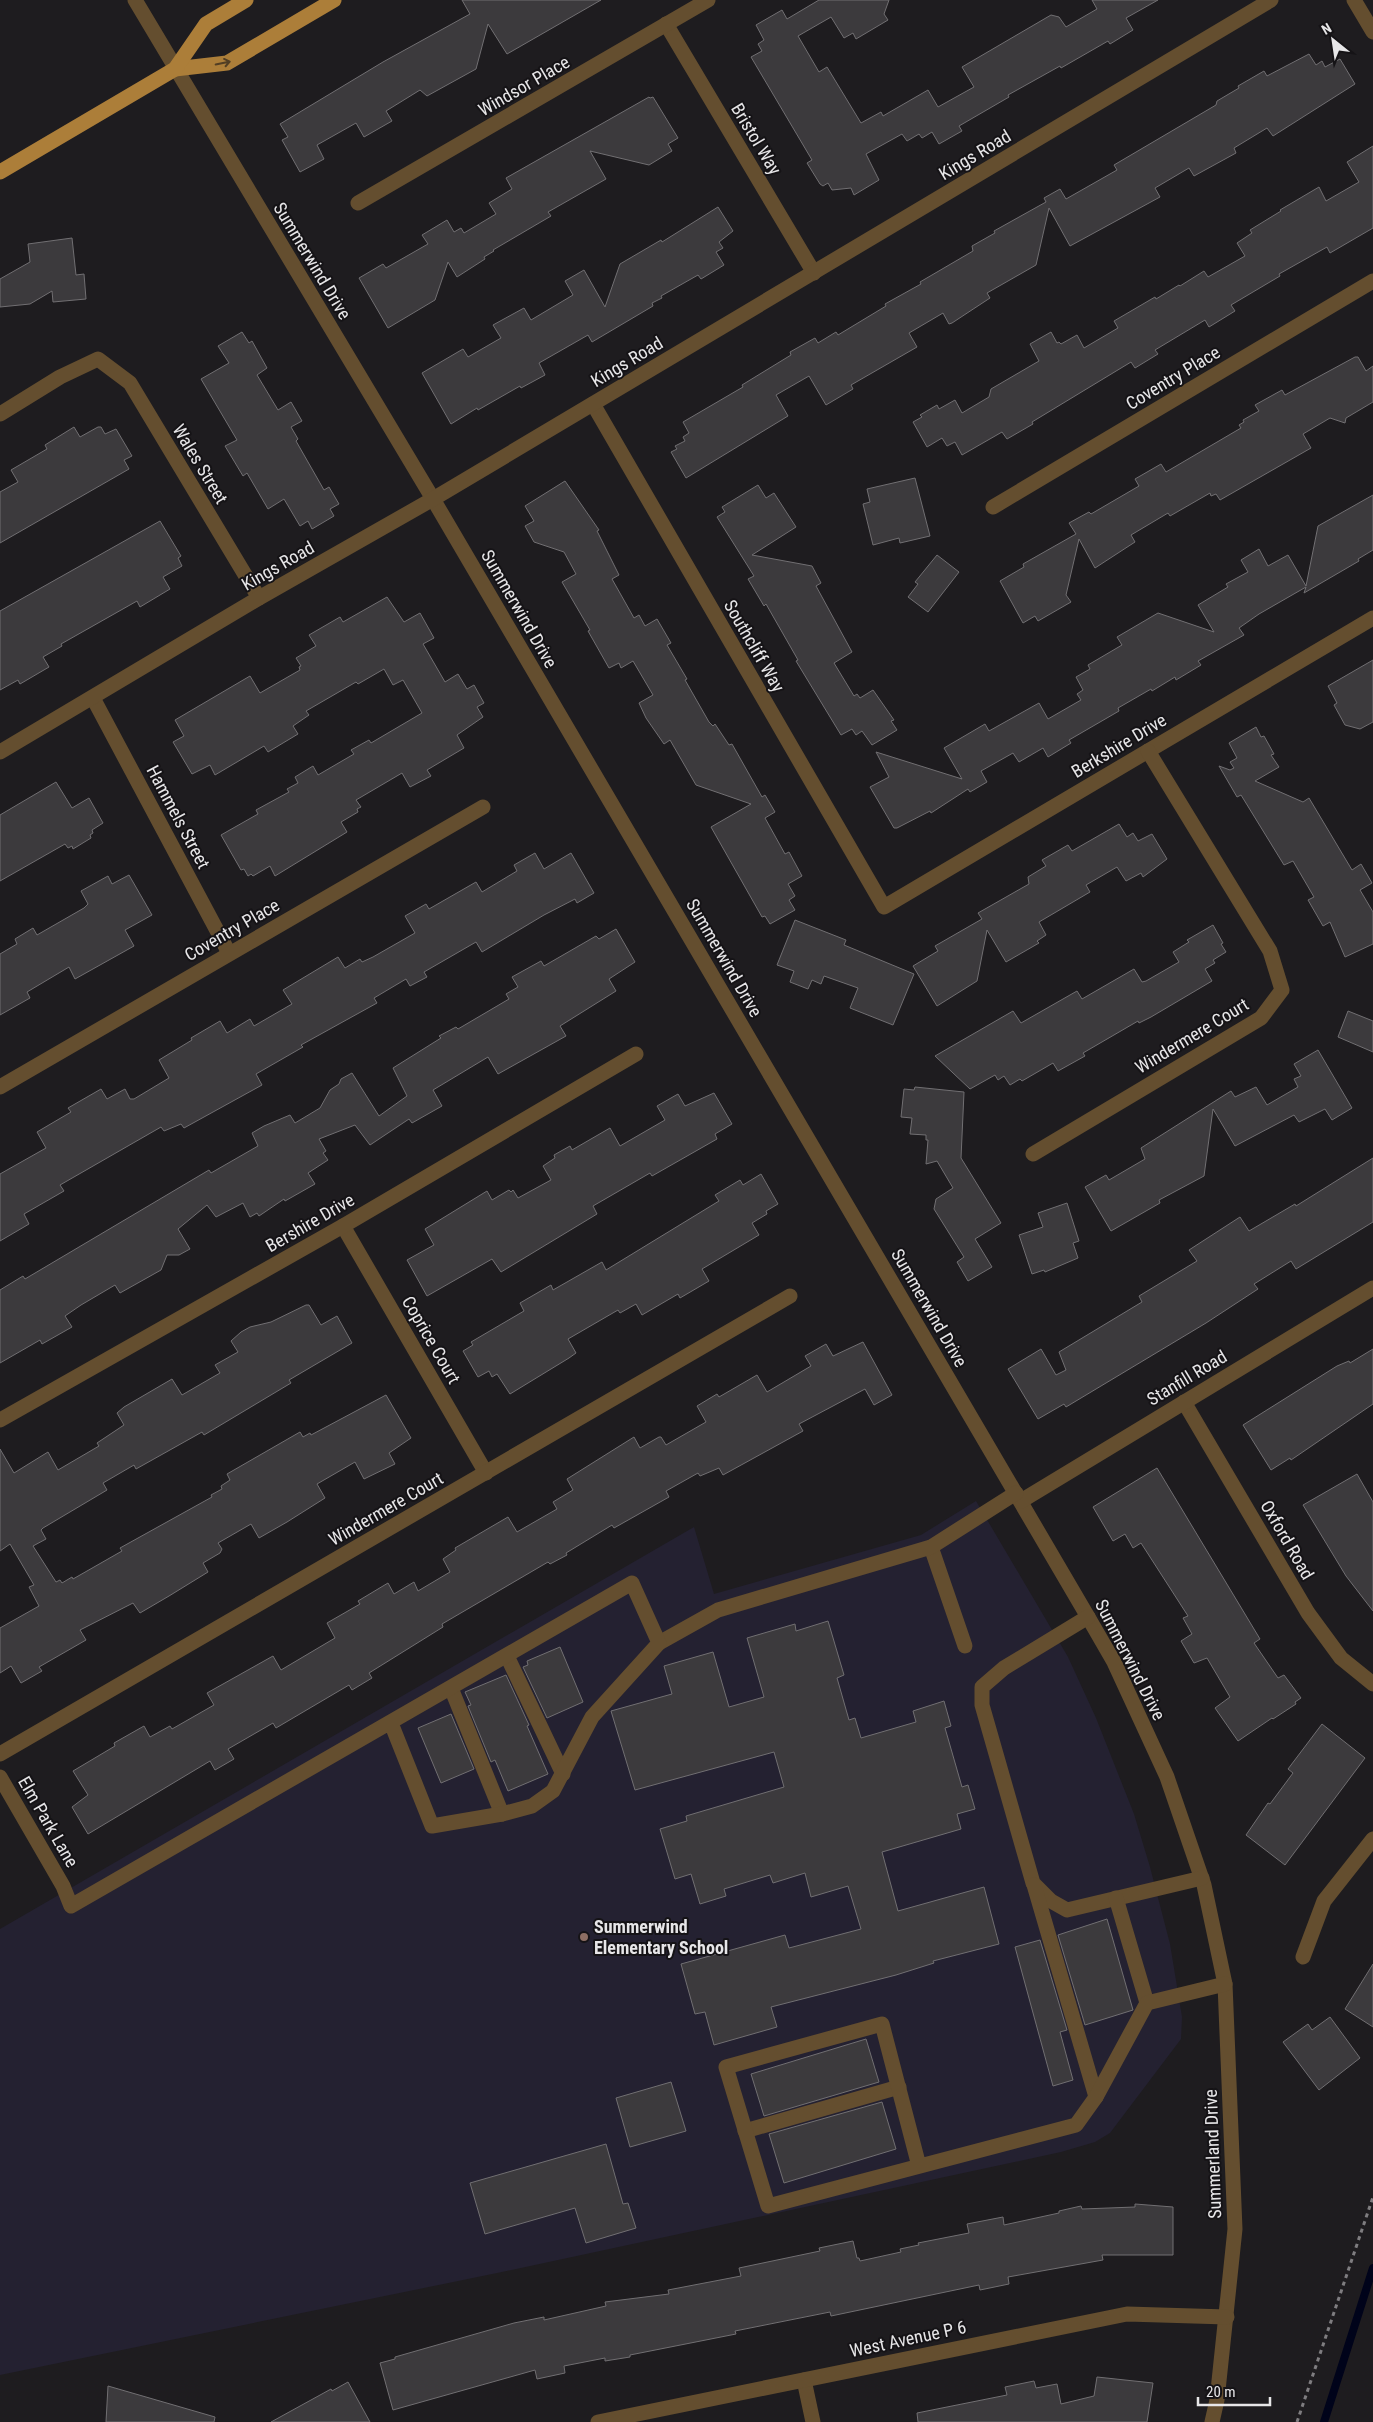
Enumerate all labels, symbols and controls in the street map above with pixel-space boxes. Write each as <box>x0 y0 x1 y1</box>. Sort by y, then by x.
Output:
north arrow <box>1308 15 1358 65</box>
text: N <box>1319 20 1334 38</box>
street label: Windsor Place <box>474 51 573 120</box>
one-way arrow <box>215 58 231 67</box>
street label: Bristol Way <box>727 99 786 179</box>
street label: Kings Road <box>935 125 1014 184</box>
street label: Summerwind Drive <box>269 198 356 323</box>
street label: Kings Road <box>587 332 666 391</box>
street label: Coventry Place <box>1122 341 1224 414</box>
street label: Wales Street <box>168 420 232 507</box>
street label: Kings Road <box>238 536 318 595</box>
street label: Summerwind Drive <box>477 546 562 671</box>
street label: Southcliff Way <box>720 596 789 696</box>
street label: Berkshire Drive <box>1068 709 1170 782</box>
street label: Hammels Street <box>142 762 214 872</box>
street label: Coventry Place <box>181 894 283 965</box>
street label: Summerwind Drive <box>682 895 767 1020</box>
street label: Windermere Court <box>1131 993 1252 1078</box>
street label: Bershire Drive <box>262 1189 358 1256</box>
street label: Summerwind Drive <box>887 1245 972 1370</box>
street label: Coprice Court <box>398 1292 465 1387</box>
street label: Stanfill Road <box>1143 1346 1230 1410</box>
street label: Windermere Court <box>325 1467 447 1550</box>
street label: Oxford Road <box>1256 1496 1319 1583</box>
street label: Summerwind Drive <box>1091 1596 1170 1724</box>
street label: Elm Park Lane <box>14 1773 83 1871</box>
place label: Summerwind Elementary School <box>594 1916 728 1958</box>
marker: Summerwind Elementary School <box>578 1931 590 1943</box>
street label: Summerland Drive <box>1200 2089 1225 2219</box>
street label: West Avenue P 6 <box>848 2316 968 2361</box>
scale bar <box>1198 2374 1270 2406</box>
text: 20 m <box>1206 2383 1236 2401</box>

